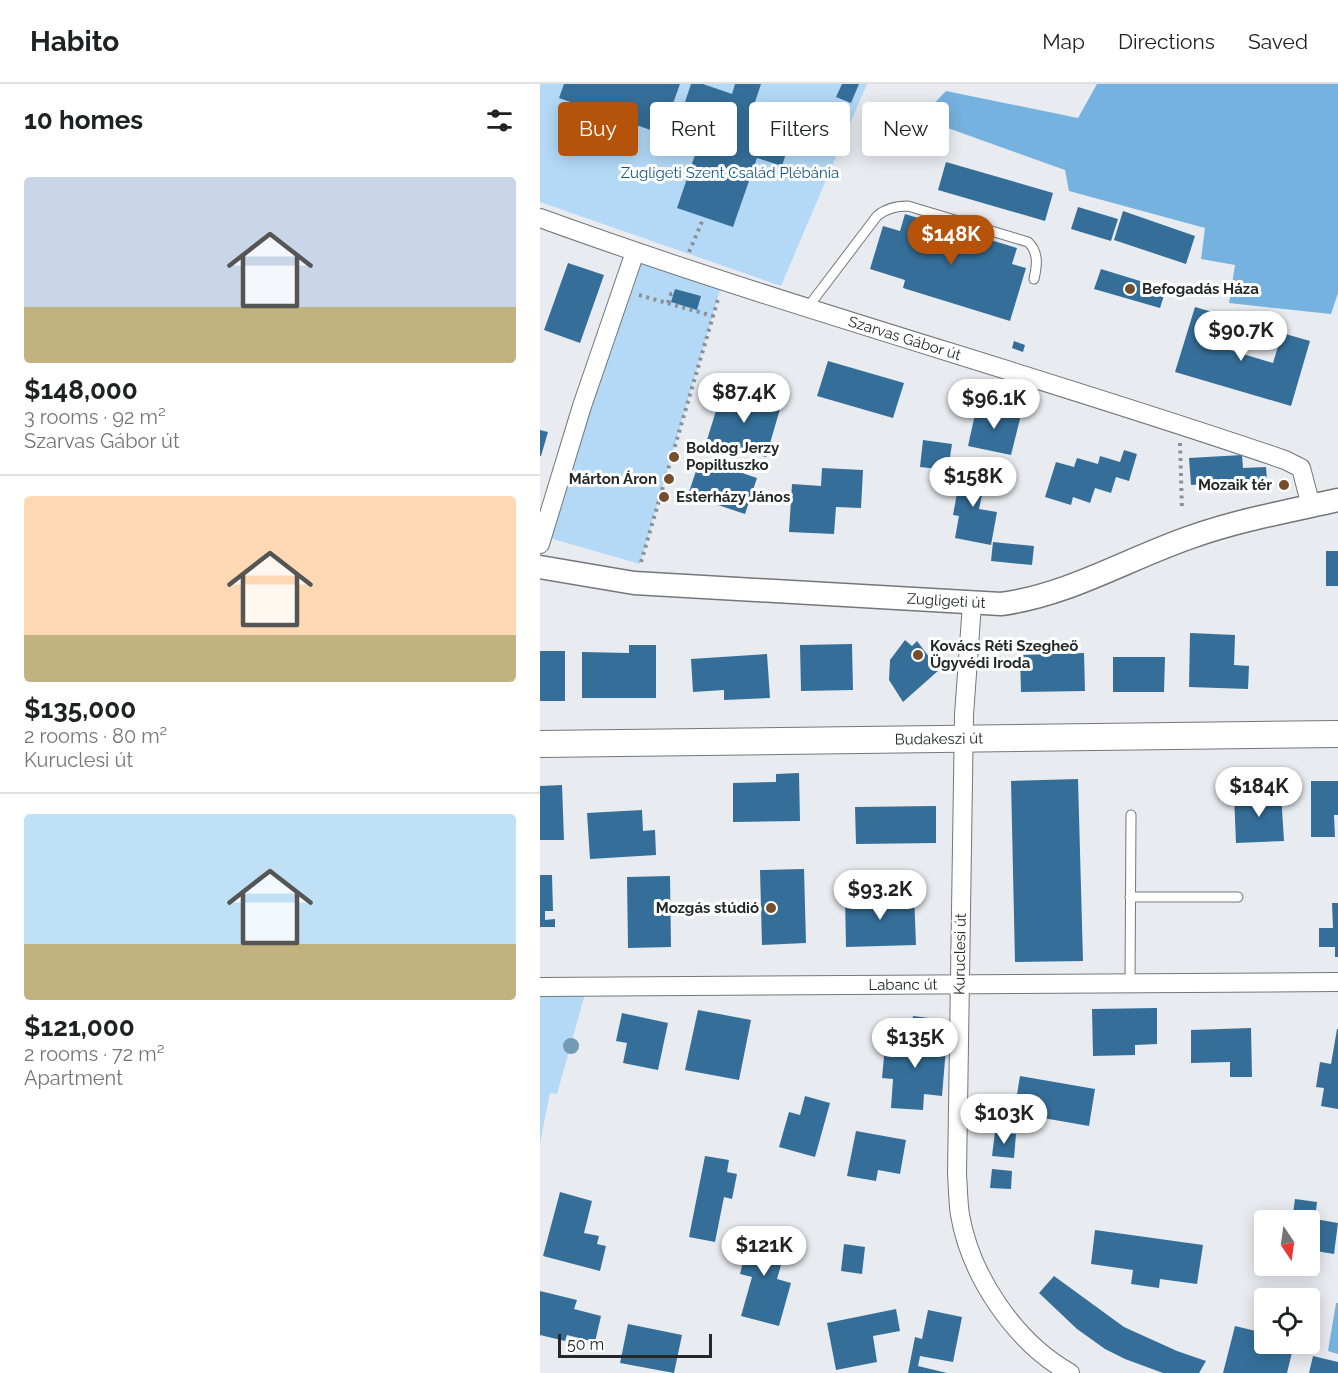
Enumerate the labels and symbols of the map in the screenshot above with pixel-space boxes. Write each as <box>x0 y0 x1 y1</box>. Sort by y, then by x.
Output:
park label: Zugligeti Szent Család Plébánia <box>621 164 839 182</box>
pin: $148K <box>909 215 993 266</box>
place label: Befogadás Háza <box>1142 280 1259 298</box>
marker: Befogadás Háza <box>1123 282 1137 296</box>
pin: $90.7K <box>1192 311 1290 362</box>
street label: Szarvas Gábor út <box>846 312 963 364</box>
pin: $87.4K <box>695 373 793 424</box>
pin: $96.1K <box>945 379 1043 430</box>
place label: Boldog Jerzy Popilłuszko <box>686 439 780 474</box>
marker: Boldog Jerzy Popilłuszko <box>667 450 681 464</box>
pin: $158K <box>931 457 1015 508</box>
place label: Márton Áron <box>569 470 657 488</box>
marker: Márton Áron <box>662 472 676 486</box>
place label: Mozaik tér <box>1198 476 1272 494</box>
marker: Mozaik tér <box>1277 478 1291 492</box>
place label: Esterházy János <box>676 488 790 506</box>
marker: Esterházy János <box>657 490 671 504</box>
street label: Zugligeti út <box>906 590 986 612</box>
place label: Kovács Réti Szegheő Ügyvédi Iroda <box>930 637 1078 672</box>
marker: Kovács Réti Szegheő Ügyvédi Iroda <box>911 648 925 662</box>
street label: Budakeszi út <box>895 729 983 749</box>
pin: $184K <box>1217 767 1301 818</box>
pin: $93.2K <box>831 870 929 921</box>
place label: Mozgás stúdió <box>656 899 759 917</box>
marker: Mozgás stúdió <box>764 901 778 915</box>
street label: Kuruclesi út <box>950 913 970 995</box>
street label: Labanc út <box>868 976 938 994</box>
pin: $135K <box>873 1018 957 1069</box>
pin: $103K <box>962 1094 1046 1145</box>
north arrow <box>1254 1210 1320 1276</box>
pin: $121K <box>722 1226 806 1277</box>
scale bar <box>558 1331 712 1358</box>

